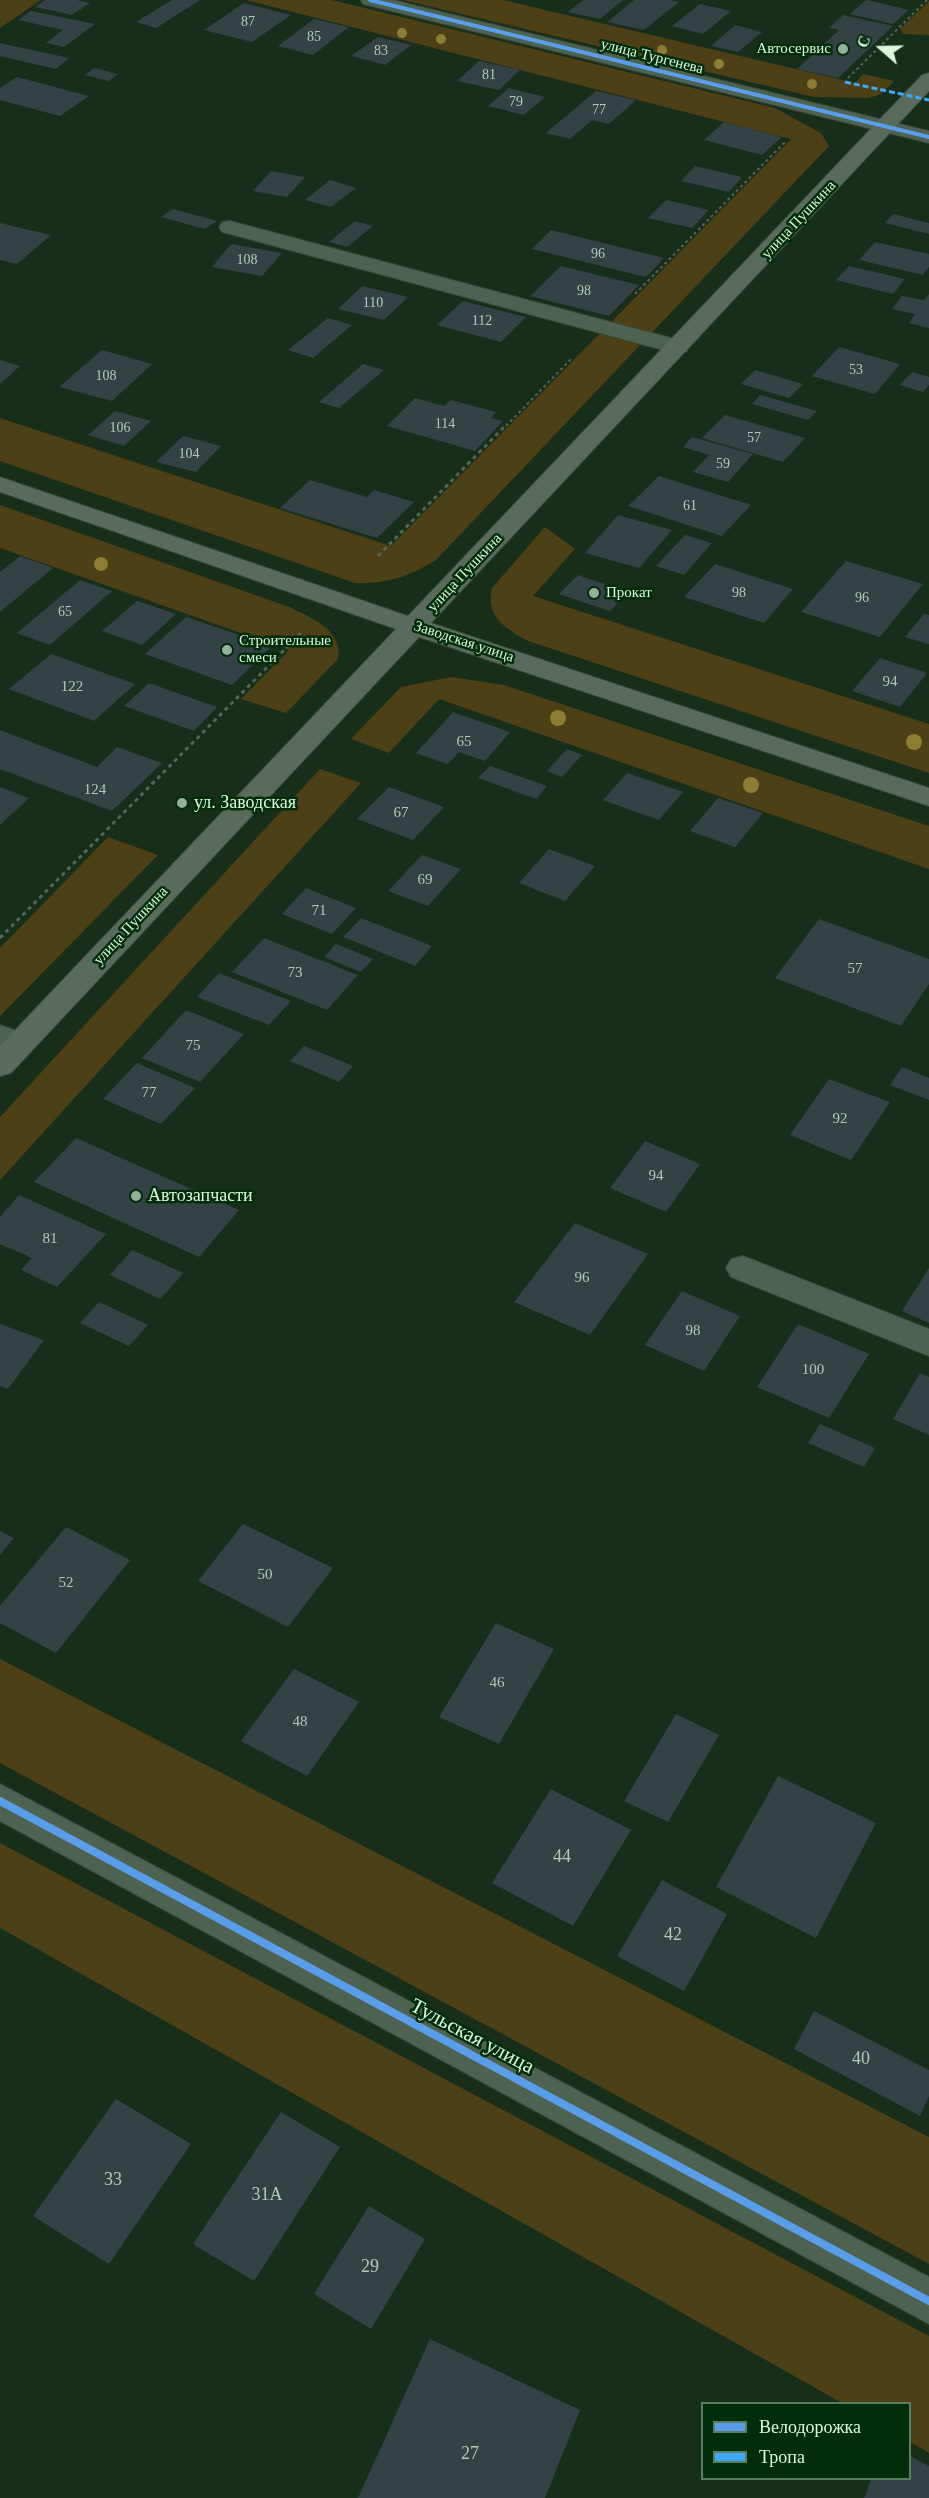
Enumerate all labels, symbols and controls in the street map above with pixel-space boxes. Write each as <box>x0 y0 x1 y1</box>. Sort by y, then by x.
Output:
house number: 87 <box>241 14 255 30</box>
north arrow <box>851 18 911 78</box>
house number: 85 <box>307 29 321 45</box>
text: С <box>854 33 874 50</box>
street label: улица Тургенева <box>599 36 705 78</box>
place label: Автосервис <box>756 40 831 58</box>
marker: Автосервис <box>836 42 850 56</box>
house number: 83 <box>374 43 388 59</box>
house number: 81 <box>482 67 496 83</box>
house number: 79 <box>509 94 523 110</box>
house number: 77 <box>592 102 606 118</box>
street label: улица Пушкина <box>758 177 840 263</box>
house number: 96 <box>591 246 605 262</box>
house number: 108 <box>236 252 258 268</box>
house number: 98 <box>577 283 591 299</box>
house number: 110 <box>363 295 383 311</box>
house number: 112 <box>472 313 492 329</box>
house number: 53 <box>849 362 863 378</box>
house number: 108 <box>96 368 116 384</box>
house number: 114 <box>435 416 455 432</box>
house number: 106 <box>110 420 130 436</box>
house number: 57 <box>747 430 761 446</box>
house number: 104 <box>178 446 200 462</box>
house number: 59 <box>716 456 730 472</box>
house number: 61 <box>683 498 697 514</box>
street label: улица Пушкина <box>424 530 506 616</box>
place label: Прокат <box>606 584 652 602</box>
house number: 98 <box>732 585 746 601</box>
marker: Прокат <box>587 586 601 600</box>
house number: 96 <box>855 590 869 606</box>
house number: 65 <box>58 604 72 620</box>
street label: Заводская улица <box>412 617 516 667</box>
place label: Строительные смеси <box>239 632 331 667</box>
marker: Строительные смеси <box>220 643 234 657</box>
house number: 94 <box>882 673 898 691</box>
house number: 122 <box>61 678 83 696</box>
house number: 65 <box>456 733 472 751</box>
house number: 124 <box>84 781 106 799</box>
place label: ул. Заводская <box>194 792 296 814</box>
marker: ул. Заводская <box>175 796 189 810</box>
house number: 67 <box>394 804 408 822</box>
house number: 69 <box>418 871 432 889</box>
street label: улица Пушкина <box>90 883 172 969</box>
house number: 71 <box>312 902 326 920</box>
house number: 57 <box>848 960 862 978</box>
house number: 73 <box>288 964 302 982</box>
house number: 75 <box>186 1037 200 1055</box>
house number: 77 <box>142 1084 156 1102</box>
house number: 92 <box>832 1110 848 1128</box>
house number: 94 <box>648 1167 664 1185</box>
place label: Автозапчасти <box>148 1185 253 1207</box>
marker: Автозапчасти <box>129 1189 143 1203</box>
house number: 81 <box>42 1230 58 1248</box>
house number: 96 <box>574 1269 590 1287</box>
house number: 98 <box>686 1322 700 1340</box>
house number: 100 <box>802 1361 824 1379</box>
house number: 50 <box>258 1566 272 1584</box>
house number: 52 <box>58 1574 74 1592</box>
house number: 46 <box>490 1674 504 1692</box>
house number: 48 <box>292 1713 308 1731</box>
house number: 44 <box>553 1846 571 1868</box>
house number: 42 <box>664 1924 682 1946</box>
street label: Тульская улица <box>406 1994 538 2080</box>
house number: 40 <box>852 2048 870 2070</box>
house number: 33 <box>104 2169 122 2191</box>
house number: 31А <box>252 2184 282 2206</box>
house number: 29 <box>361 2256 379 2278</box>
legend <box>701 2402 911 2480</box>
text: Велодорожка <box>759 2417 861 2437</box>
house number: 27 <box>461 2443 479 2465</box>
text: Тропа <box>759 2447 805 2467</box>

